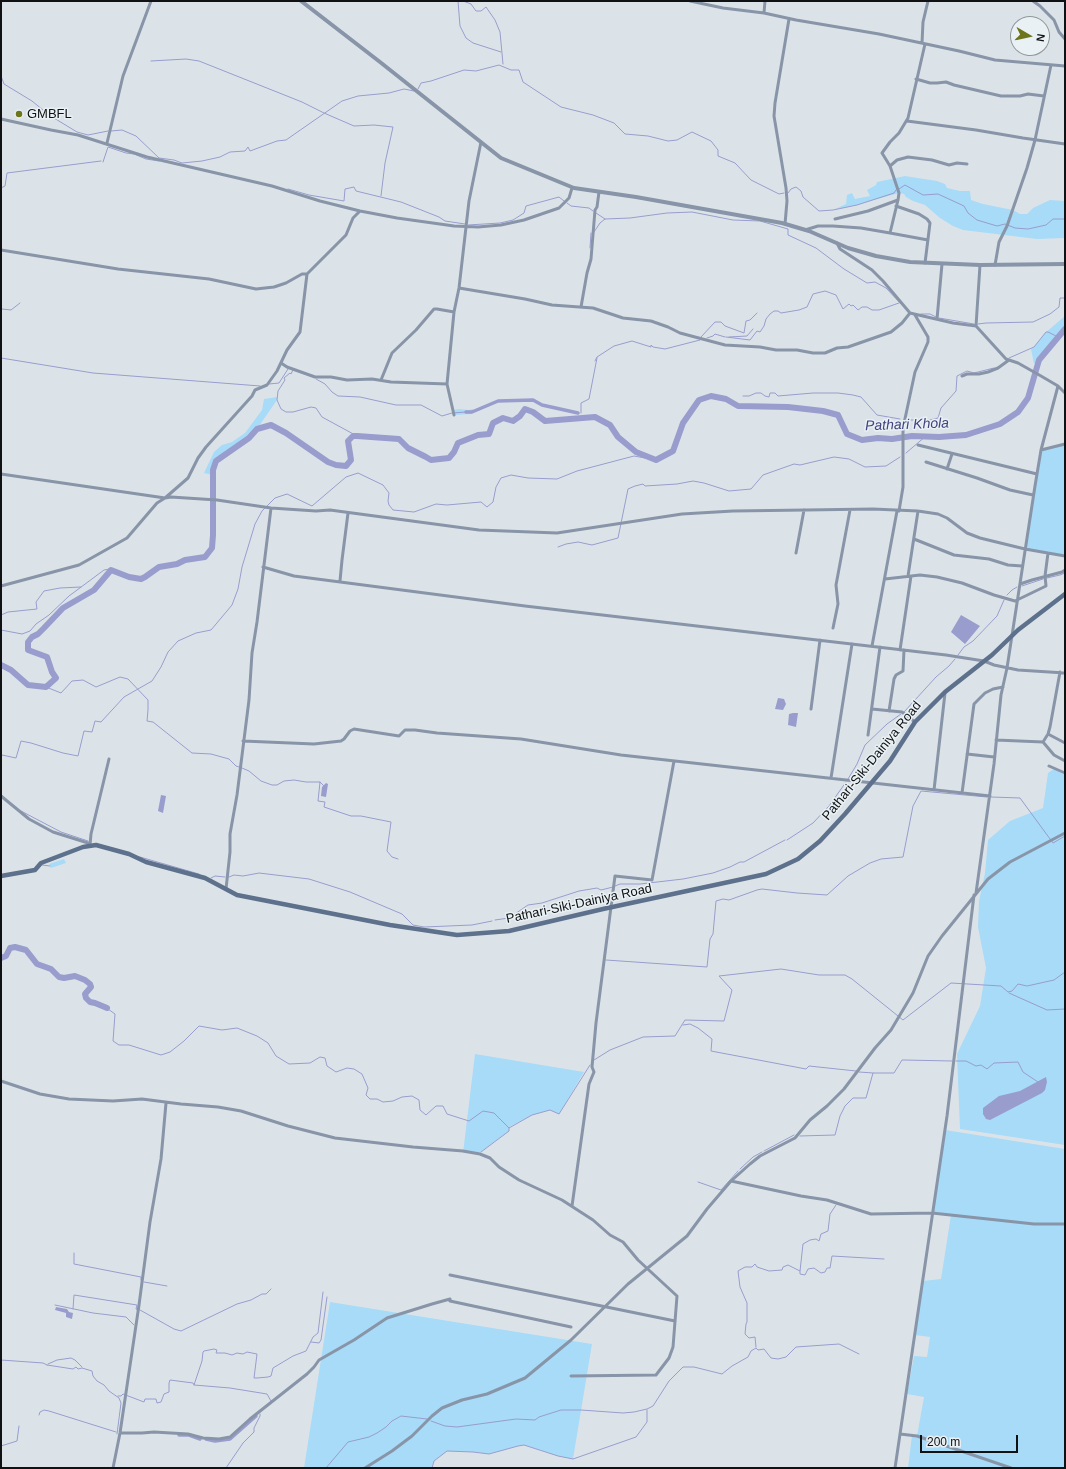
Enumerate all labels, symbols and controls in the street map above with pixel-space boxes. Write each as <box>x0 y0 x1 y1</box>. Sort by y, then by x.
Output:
north arrow <box>1010 16 1050 56</box>
text: N <box>1034 33 1047 43</box>
place label: GMBFL <box>27 106 72 122</box>
marker: GMBFL <box>14 109 24 119</box>
water label: Pathari Khola <box>865 415 949 435</box>
street label: Pathari-Siki-Dainiya Road <box>819 698 925 824</box>
street label: Pathari-Siki-Dainiya Road <box>505 881 653 927</box>
scale bar <box>922 1427 1020 1453</box>
text: 200 m <box>927 1435 960 1449</box>

